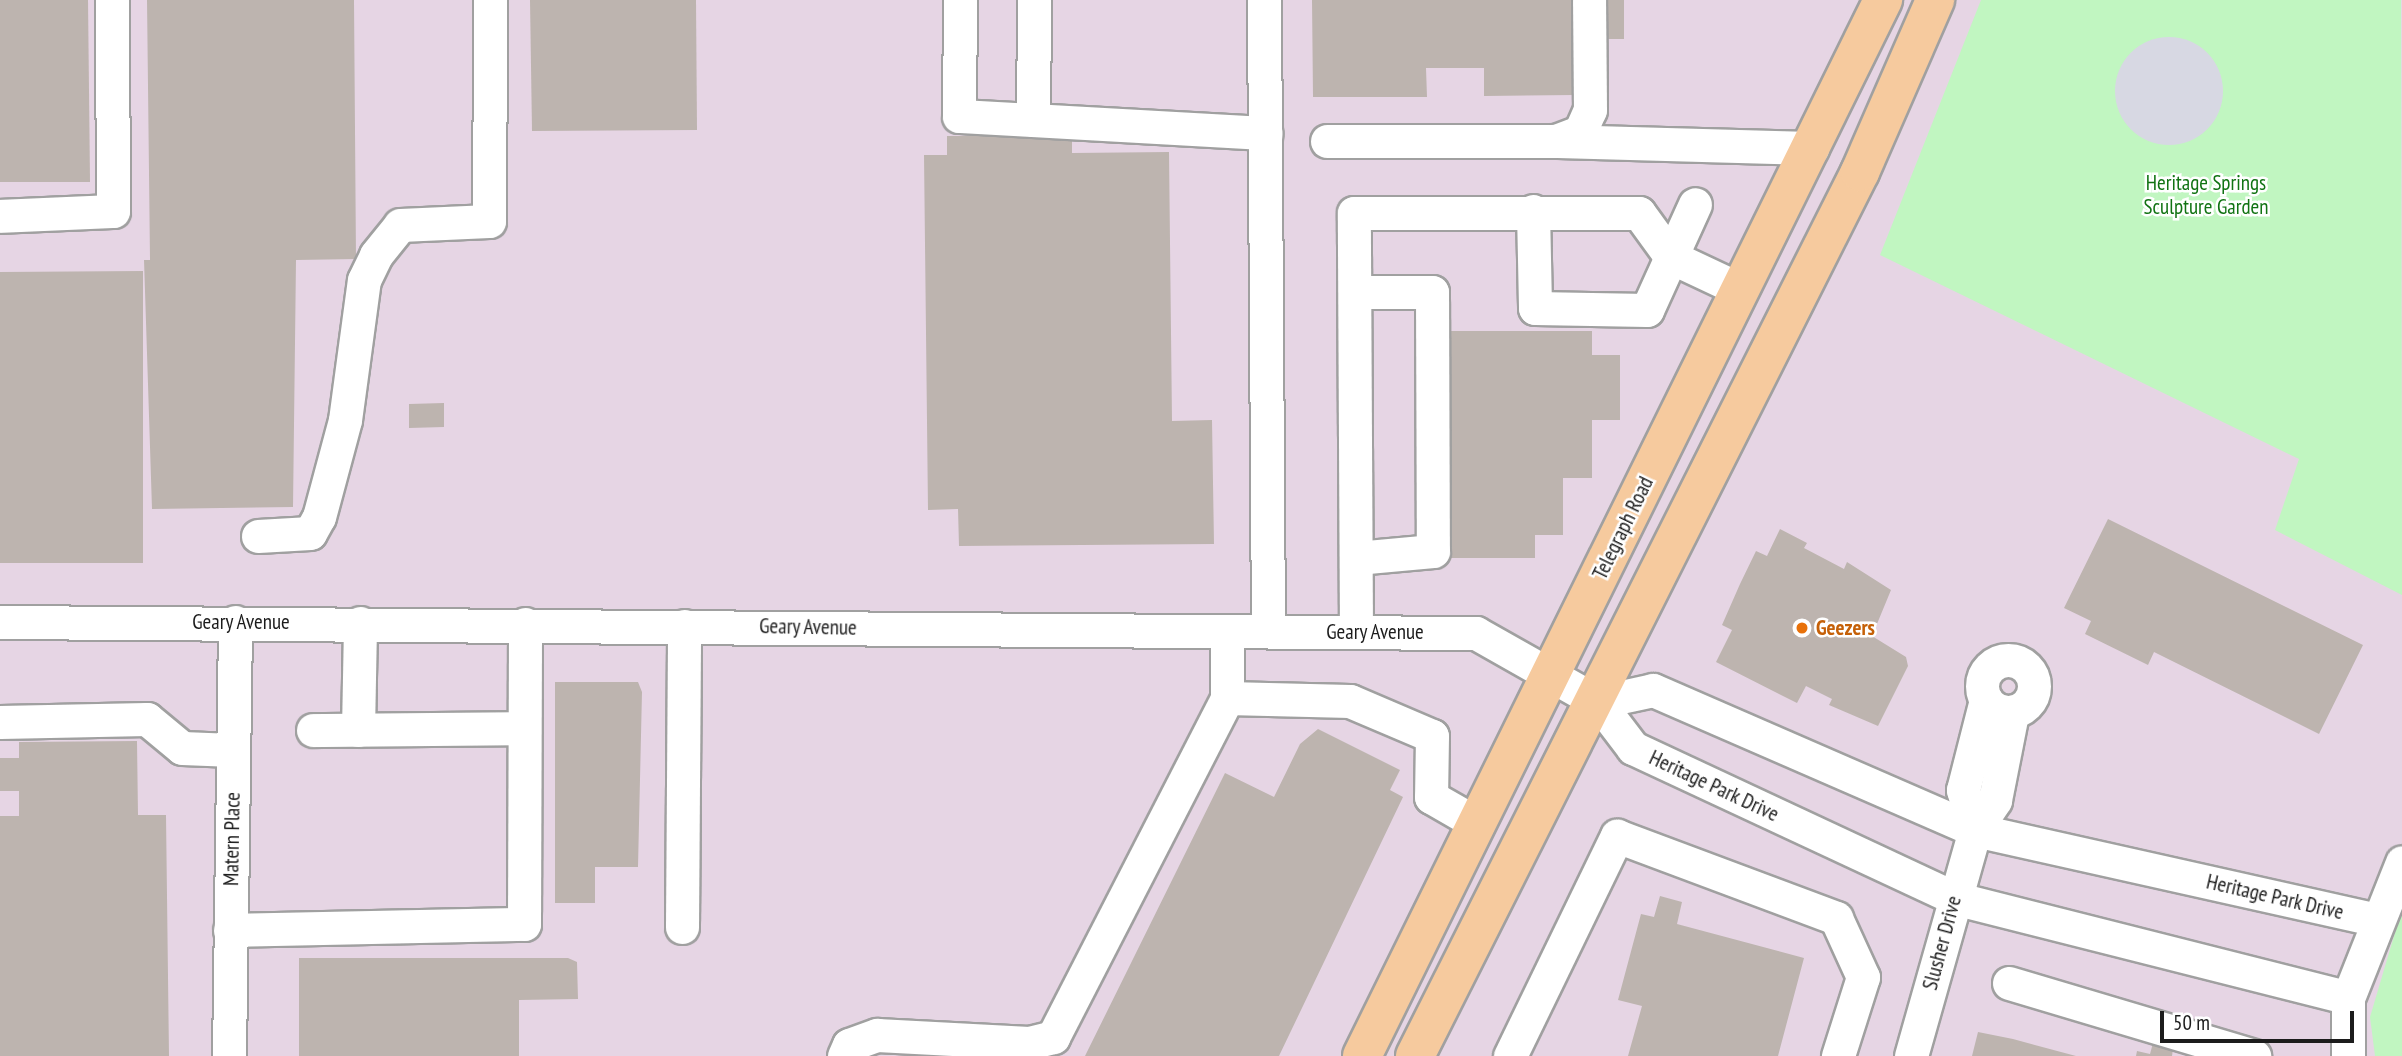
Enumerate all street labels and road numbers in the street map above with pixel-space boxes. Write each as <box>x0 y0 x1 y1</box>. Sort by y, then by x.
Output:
street label: Telegraph Road <box>1587 473 1659 583</box>
street label: Geary Avenue <box>192 609 290 635</box>
street label: Geary Avenue <box>758 614 858 640</box>
street label: Geary Avenue <box>1326 619 1424 645</box>
street label: Heritage Park Drive <box>1645 745 1783 827</box>
street label: Matern Place <box>219 792 245 886</box>
street label: Heritage Park Drive <box>2204 869 2346 925</box>
street label: Slusher Drive <box>1917 893 1967 993</box>

